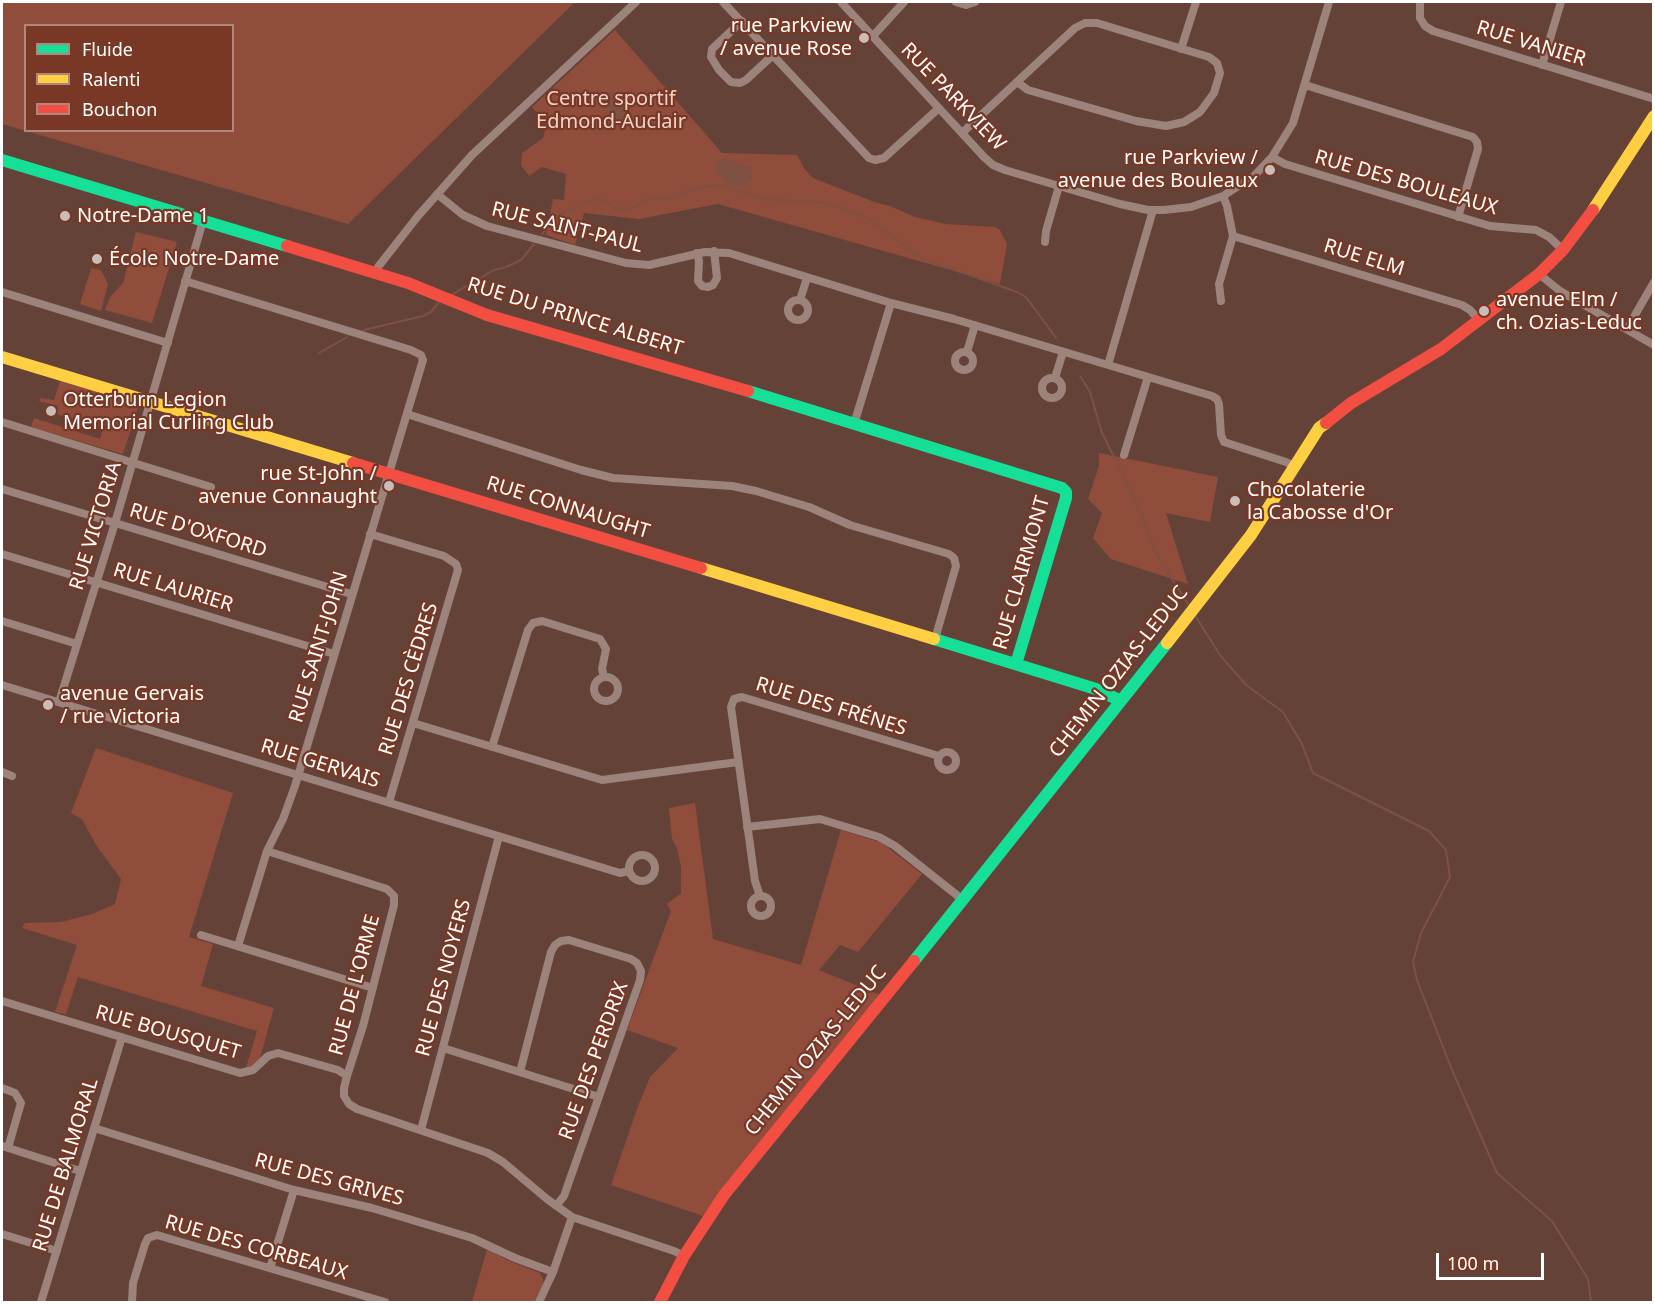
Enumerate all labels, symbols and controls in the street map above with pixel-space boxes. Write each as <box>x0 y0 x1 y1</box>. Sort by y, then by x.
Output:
place label: rue Parkview / avenue Rose <box>720 14 852 61</box>
street label: RUE VANIER <box>1474 16 1588 72</box>
legend <box>24 24 234 132</box>
marker: rue Parkview / avenue Rose <box>857 31 871 45</box>
text: Fluide <box>82 37 133 61</box>
street label: RUE PARKVIEW <box>896 38 1010 156</box>
text: Ralenti <box>82 67 140 91</box>
park label: Centre sportif Edmond-Auclair <box>536 87 686 134</box>
text: Bouchon <box>82 97 158 121</box>
street label: RUE DES BOULEAUX <box>1312 145 1500 221</box>
place label: rue Parkview / avenue des Bouleaux <box>1058 146 1258 193</box>
marker: rue Parkview / avenue des Bouleaux <box>1263 163 1277 177</box>
street label: RUE SAINT-PAUL <box>489 198 645 258</box>
place label: Notre-Dame 1 <box>77 204 210 228</box>
marker: Notre-Dame 1 <box>58 209 72 223</box>
street label: RUE ELM <box>1321 234 1407 282</box>
place label: École Notre-Dame <box>109 247 279 271</box>
marker: École Notre-Dame <box>90 252 104 266</box>
street label: RUE DU PRINCE ALBERT <box>464 273 686 361</box>
place label: avenue Elm / ch. Ozias-Leduc <box>1496 288 1642 335</box>
marker: avenue Elm / ch. Ozias-Leduc <box>1477 304 1491 318</box>
place label: Otterburn Legion Memorial Curling Club <box>63 388 274 435</box>
marker: Otterburn Legion Memorial Curling Club <box>44 404 58 418</box>
street label: RUE VICTORIA <box>65 459 127 593</box>
place label: rue St-John / avenue Connaught <box>198 462 377 509</box>
street label: RUE CONNAUGHT <box>483 472 653 544</box>
place label: Chocolaterie la Cabosse d'Or <box>1247 478 1393 525</box>
marker: rue St-John / avenue Connaught <box>382 479 396 493</box>
street label: RUE CLAIRMONT <box>989 493 1055 653</box>
marker: Chocolaterie la Cabosse d'Or <box>1228 494 1242 508</box>
street label: RUE D'OXFORD <box>126 499 270 563</box>
street label: RUE LAURIER <box>110 558 236 618</box>
street label: RUE SAINT-JOHN <box>285 568 353 726</box>
street label: CHEMIN OZIAS-LEDUC <box>1045 581 1193 763</box>
street label: RUE DES CÈDRES <box>374 600 444 758</box>
street label: RUE DES FRÉNES <box>753 673 909 741</box>
place label: avenue Gervais / rue Victoria <box>60 682 204 729</box>
marker: avenue Gervais / rue Victoria <box>41 698 55 712</box>
street label: RUE GERVAIS <box>258 735 382 793</box>
street label: RUE DES NOYERS <box>411 897 477 1059</box>
street label: RUE DE L'ORME <box>325 912 385 1058</box>
street label: CHEMIN OZIAS-LEDUC <box>740 961 892 1141</box>
street label: RUE DES PERDRIX <box>554 979 634 1143</box>
street label: RUE BOUSQUET <box>93 1001 243 1065</box>
street label: RUE DE BALMORAL <box>28 1075 104 1255</box>
street label: RUE DES GRIVES <box>252 1149 406 1211</box>
street label: RUE DES CORBEAUX <box>162 1210 350 1286</box>
scale bar <box>1439 1241 1547 1279</box>
text: 100 m <box>1447 1251 1499 1275</box>

